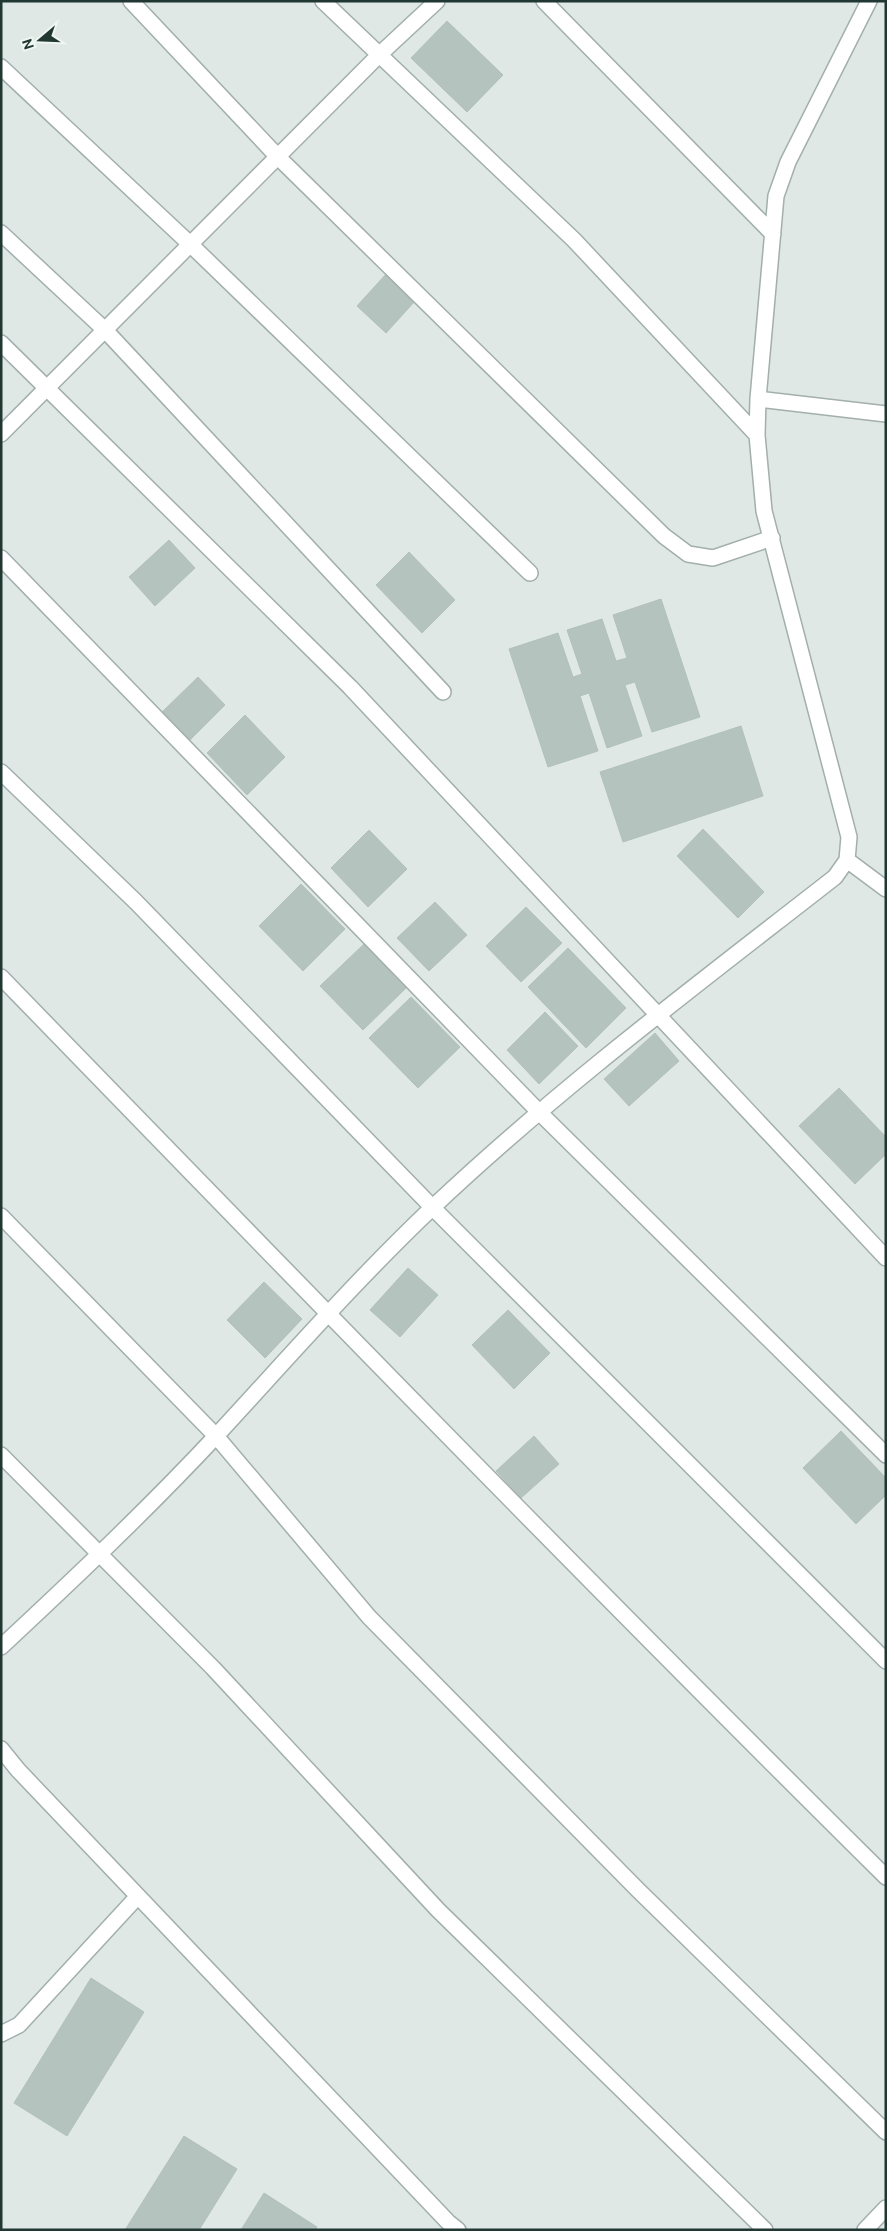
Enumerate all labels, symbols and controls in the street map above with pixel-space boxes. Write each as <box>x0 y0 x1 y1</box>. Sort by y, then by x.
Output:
north arrow <box>15 15 65 65</box>
text: N <box>18 37 37 52</box>

